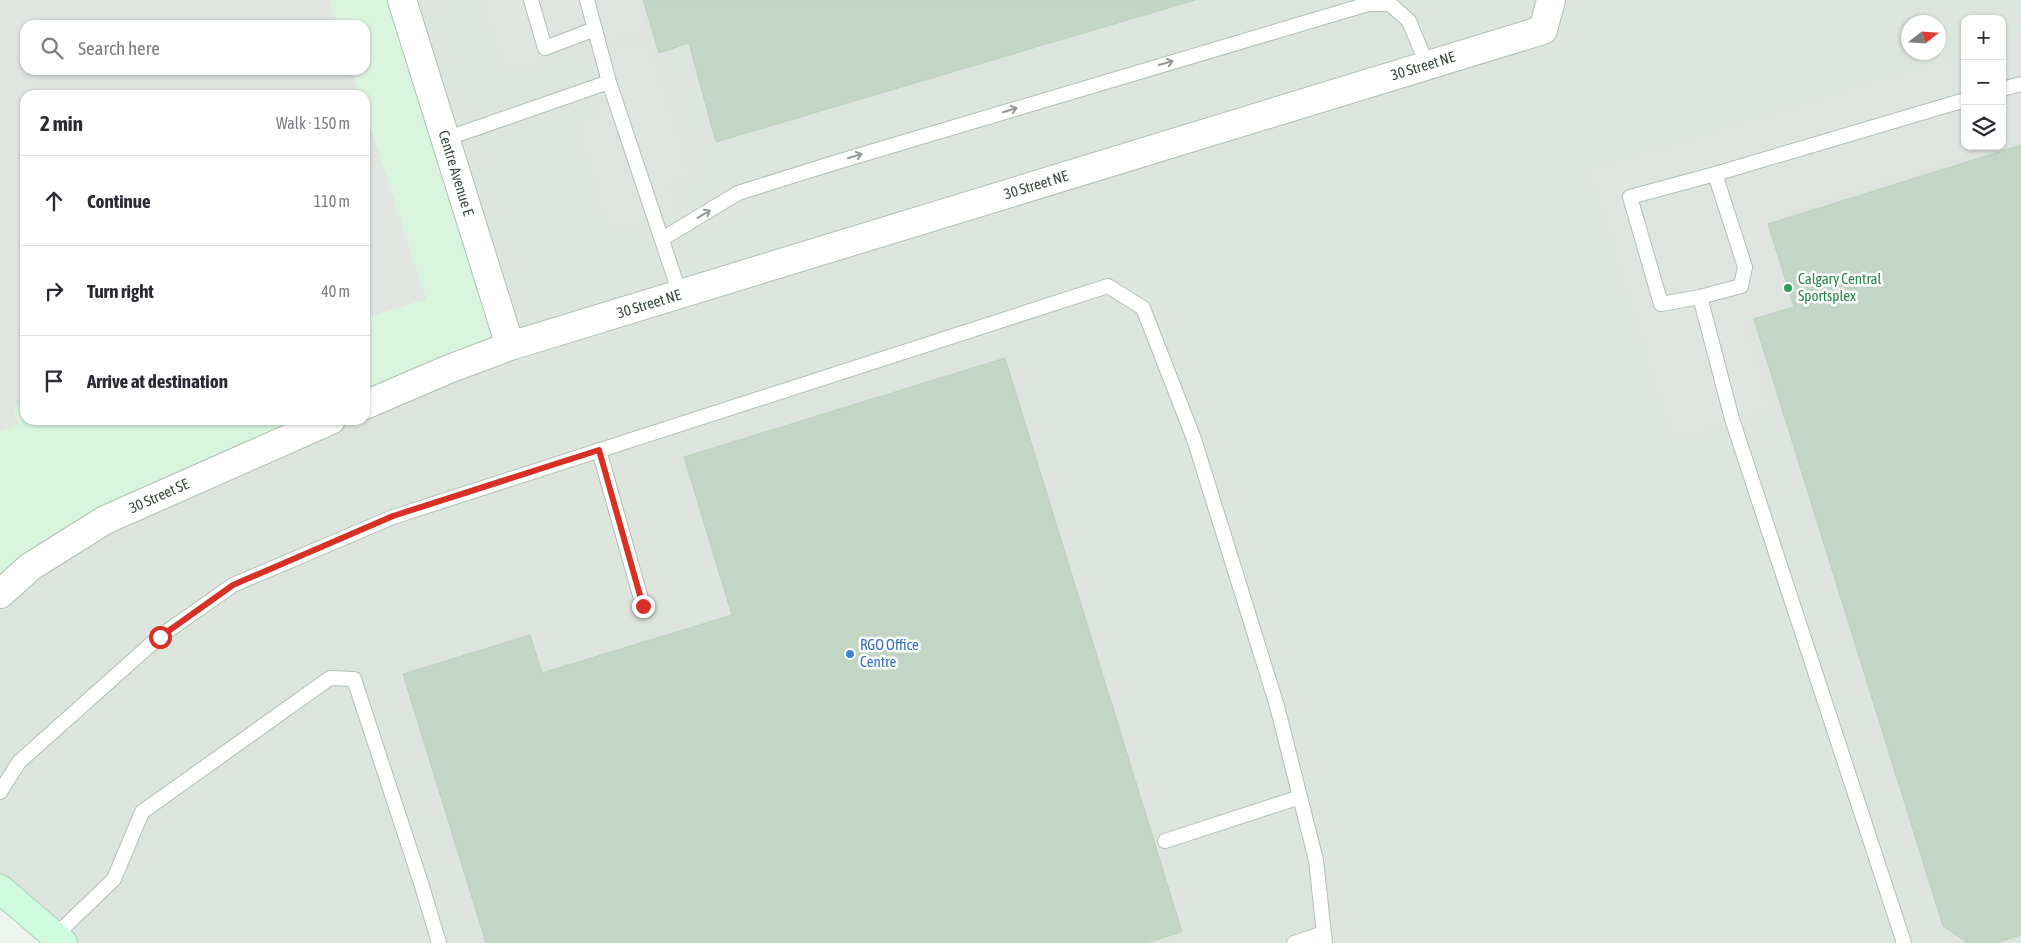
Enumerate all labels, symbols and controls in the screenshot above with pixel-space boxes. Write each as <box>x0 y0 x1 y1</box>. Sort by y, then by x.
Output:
north arrow <box>1901 15 1946 60</box>
map controls <box>1961 15 2006 150</box>
button: + <box>1961 15 2006 60</box>
search box <box>20 20 370 75</box>
icon: search <box>38 34 66 62</box>
text: Search here <box>78 37 160 59</box>
street label: 30 Street NE <box>1389 48 1458 83</box>
one-way arrow <box>1158 58 1174 68</box>
button: − <box>1961 60 2006 105</box>
one-way arrow <box>1002 104 1018 114</box>
button: layers <box>1961 105 2006 150</box>
text: 2 min <box>40 111 83 135</box>
text: Walk · 150 m <box>276 114 350 132</box>
street label: Centre Avenue E <box>435 128 478 218</box>
one-way arrow <box>846 151 862 161</box>
street label: 30 Street NE <box>1002 167 1071 202</box>
icon: ahead <box>40 187 68 215</box>
text: Continue <box>87 190 151 212</box>
text: 110 m <box>314 192 350 210</box>
one-way arrow <box>696 208 710 218</box>
place label: Calgary Central Sportsplex <box>1798 270 1882 304</box>
icon: right <box>40 277 68 305</box>
text: Turn right <box>87 280 154 302</box>
text: 40 m <box>321 282 350 300</box>
marker: Calgary Central Sportsplex <box>1782 282 1794 294</box>
street label: 30 Street NE <box>615 286 684 321</box>
icon: arrive <box>40 367 68 395</box>
text: Arrive at destination <box>87 370 228 392</box>
street label: 30 Street SE <box>126 475 192 516</box>
route end <box>632 595 655 618</box>
route start <box>149 626 172 649</box>
place label: RGO Office Centre <box>860 636 919 670</box>
marker: RGO Office Centre <box>844 648 856 660</box>

